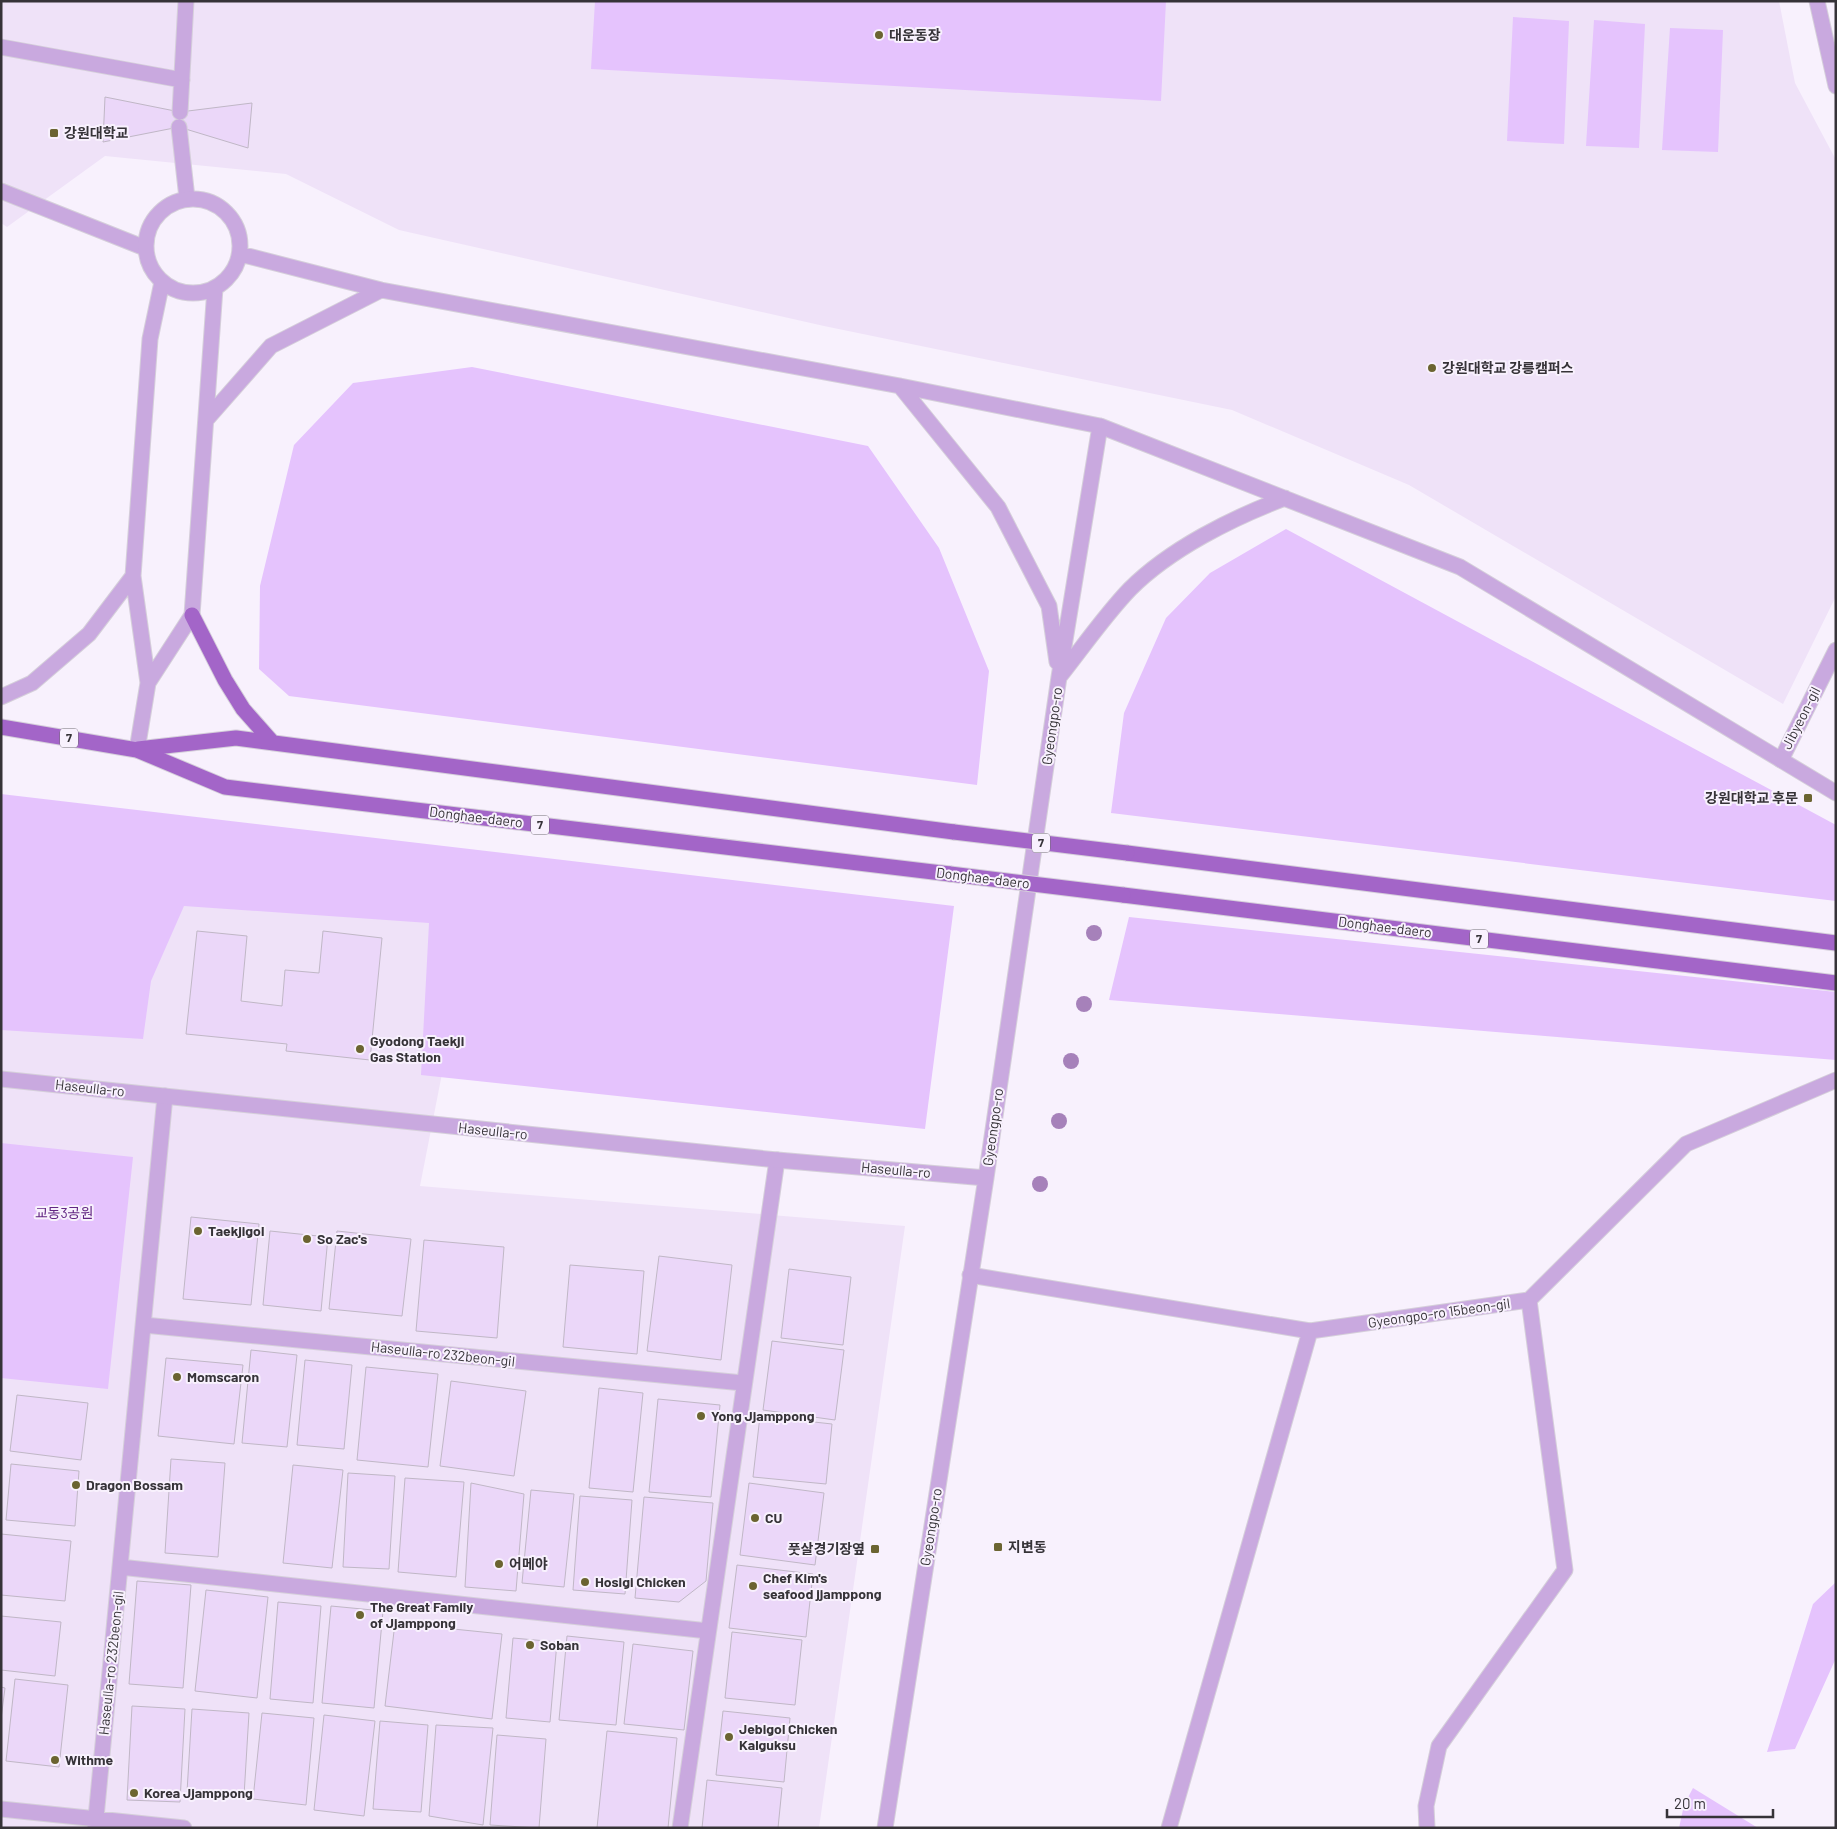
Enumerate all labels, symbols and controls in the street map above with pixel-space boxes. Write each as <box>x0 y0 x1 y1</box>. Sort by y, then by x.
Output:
place label: 대운동장 <box>889 26 941 43</box>
marker: 대운동장 <box>873 29 885 41</box>
place label: 강원대학교 <box>64 124 129 141</box>
marker: 강원대학교 <box>48 127 60 139</box>
place label: 강원대학교 강릉캠퍼스 <box>1442 359 1574 376</box>
marker: 강원대학교 강릉캠퍼스 <box>1426 362 1438 374</box>
street label: Jibyeon-gil <box>1778 684 1823 752</box>
street label: Gyeongpo-ro <box>1038 686 1065 766</box>
road number: 7 <box>60 728 78 748</box>
place label: 강원대학교 후문 <box>1705 789 1798 806</box>
marker: 강원대학교 후문 <box>1802 792 1814 804</box>
street label: Donghae-daero <box>428 802 524 831</box>
road number: 7 <box>531 816 549 834</box>
road number: 7 <box>1032 834 1050 852</box>
street label: Donghae-daero <box>935 863 1031 892</box>
street label: Donghae-daero <box>1337 912 1433 941</box>
road number: 7 <box>1470 930 1488 949</box>
place label: Gyodong Taekji Gas Station <box>370 1032 464 1065</box>
marker: Gyodong Taekji Gas Station <box>354 1043 366 1055</box>
street label: Haseulla-ro <box>54 1075 126 1100</box>
street label: Gyeongpo-ro <box>979 1087 1006 1167</box>
street label: Haseulla-ro <box>457 1118 529 1143</box>
street label: Haseulla-ro <box>861 1158 932 1181</box>
park label: 교동3공원 <box>35 1204 93 1221</box>
place label: Taekjigol <box>208 1222 264 1239</box>
marker: Taekjigol <box>192 1225 204 1237</box>
place label: So Zac's <box>317 1230 367 1247</box>
marker: So Zac's <box>301 1233 313 1245</box>
street label: Gyeongpo-ro 15beon-gil <box>1367 1294 1511 1331</box>
street label: Haseulla-ro 232beon-gil <box>370 1337 516 1370</box>
place label: Momscaron <box>187 1368 259 1385</box>
marker: Momscaron <box>171 1371 183 1383</box>
place label: Yong Jjamppong <box>711 1407 815 1424</box>
marker: Yong Jjamppong <box>695 1410 707 1422</box>
place label: Dragon Bossam <box>86 1476 183 1493</box>
marker: Dragon Bossam <box>70 1479 82 1491</box>
street label: Gyeongpo-ro <box>916 1487 945 1567</box>
place label: CU <box>765 1509 783 1526</box>
marker: CU <box>749 1512 761 1524</box>
place label: 지변동 <box>1008 1538 1047 1555</box>
place label: 풋살경기장옆 <box>788 1540 865 1557</box>
marker: 지변동 <box>992 1541 1004 1553</box>
marker: 풋살경기장옆 <box>869 1543 881 1555</box>
place label: 어메야 <box>509 1555 548 1572</box>
marker: 어메야 <box>493 1558 505 1570</box>
place label: Chef Kim's seafood jjamppong <box>763 1569 882 1602</box>
place label: Hosigi Chicken <box>595 1573 686 1590</box>
marker: Hosigi Chicken <box>579 1576 591 1588</box>
marker: Chef Kim's seafood jjamppong <box>747 1580 759 1592</box>
street label: Haseulla-ro 232beon-gil <box>94 1590 127 1736</box>
place label: The Great Family of Jjamppong <box>370 1598 473 1631</box>
marker: The Great Family of Jjamppong <box>354 1609 366 1621</box>
place label: Soban <box>540 1636 579 1653</box>
marker: Soban <box>524 1639 536 1651</box>
place label: Jebigol Chicken Kalguksu <box>739 1720 837 1753</box>
marker: Jebigol Chicken Kalguksu <box>723 1731 735 1743</box>
place label: Withme <box>65 1751 113 1768</box>
marker: Withme <box>49 1754 61 1766</box>
place label: Korea Jjamppong <box>144 1784 253 1801</box>
scale bar <box>1667 1786 1773 1818</box>
marker: Korea Jjamppong <box>128 1787 140 1799</box>
text: 20 m <box>1674 1794 1706 1812</box>

